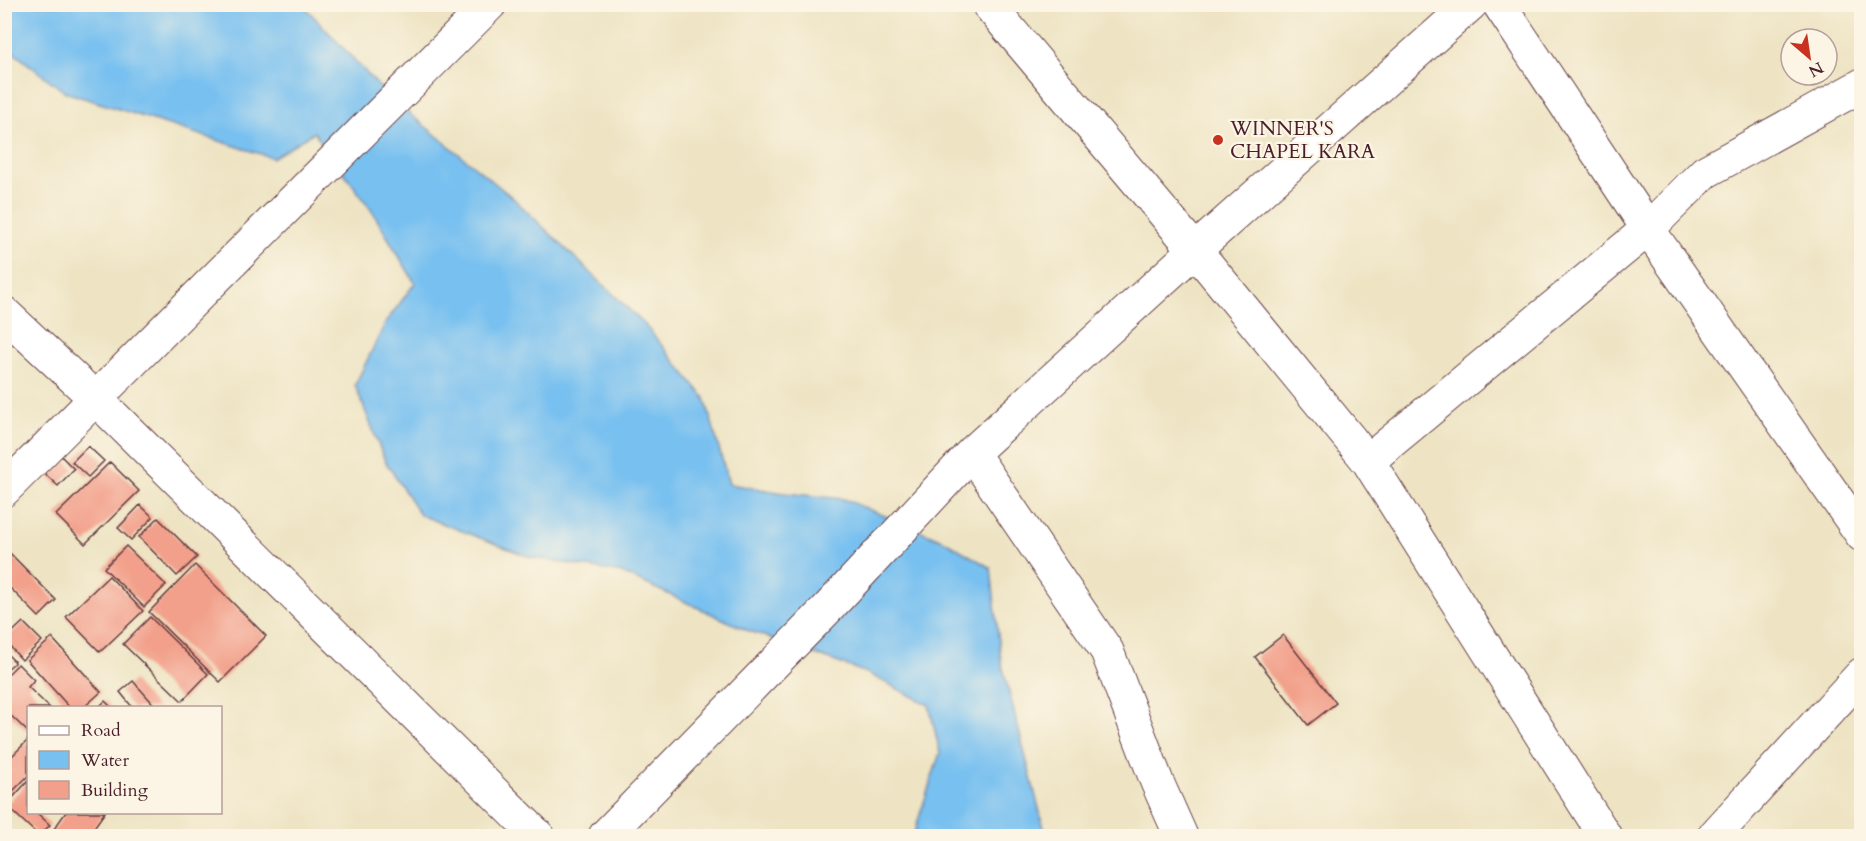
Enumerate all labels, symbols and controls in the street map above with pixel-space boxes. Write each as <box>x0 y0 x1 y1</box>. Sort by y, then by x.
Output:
north arrow <box>1779 27 1839 87</box>
text: N <box>1804 56 1827 82</box>
place label: WINNER'S CHAPEL KARA <box>1229 115 1376 165</box>
marker: WINNER'S CHAPEL KARA <box>1211 133 1225 147</box>
legend <box>27 706 222 814</box>
text: Road <box>81 718 121 743</box>
text: Water <box>80 748 130 773</box>
text: Building <box>81 778 149 803</box>

